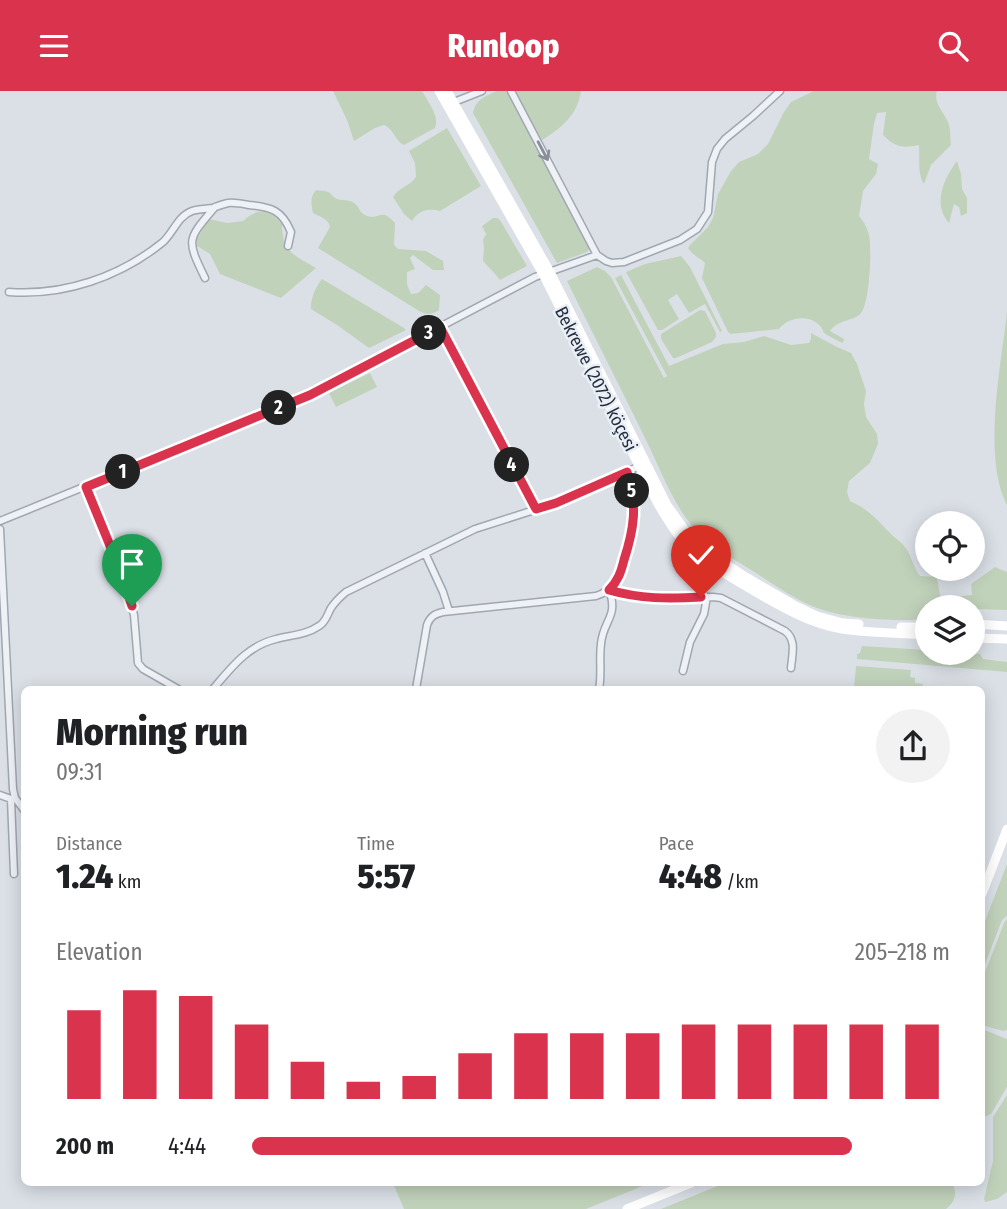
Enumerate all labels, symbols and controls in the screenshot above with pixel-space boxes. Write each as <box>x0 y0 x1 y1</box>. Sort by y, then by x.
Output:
icon: menu <box>35 27 73 65</box>
text: Runloop <box>448 27 559 65</box>
icon: search <box>934 27 972 65</box>
one-way arrow <box>536 141 550 161</box>
street label: Bekrewe (2072) köçesi <box>550 303 642 455</box>
pin: 3 <box>412 315 446 351</box>
text: 3 <box>424 321 433 344</box>
pin: 2 <box>262 391 296 425</box>
text: 2 <box>274 396 283 419</box>
pin: 4 <box>494 447 530 483</box>
text: 4 <box>507 453 516 476</box>
pin: 1 <box>106 455 140 489</box>
text: 1 <box>118 460 127 483</box>
pin: 5 <box>614 473 650 509</box>
text: 5 <box>627 479 636 502</box>
map controls <box>915 511 985 665</box>
button: locate <box>915 511 985 581</box>
pin <box>671 525 731 597</box>
pin <box>102 534 162 606</box>
icon: check <box>682 536 720 574</box>
icon: arrive <box>113 545 151 583</box>
button: layers <box>915 595 985 665</box>
text: Morning run <box>56 709 248 755</box>
button: share <box>876 709 950 783</box>
text: 09:31 <box>56 758 103 786</box>
text: Distance <box>56 832 123 855</box>
text: Time <box>357 832 395 855</box>
text: Pace <box>659 832 694 855</box>
text: 1.24 <box>56 855 113 897</box>
text: 5:57 <box>357 855 415 897</box>
text: 4:48 <box>659 855 722 897</box>
text: km <box>113 870 141 893</box>
text: /km <box>722 870 759 893</box>
text: Elevation <box>56 938 143 966</box>
text: 205–218 m <box>855 938 950 966</box>
text: 200 m <box>56 1132 114 1160</box>
text: 4:44 <box>168 1132 206 1160</box>

